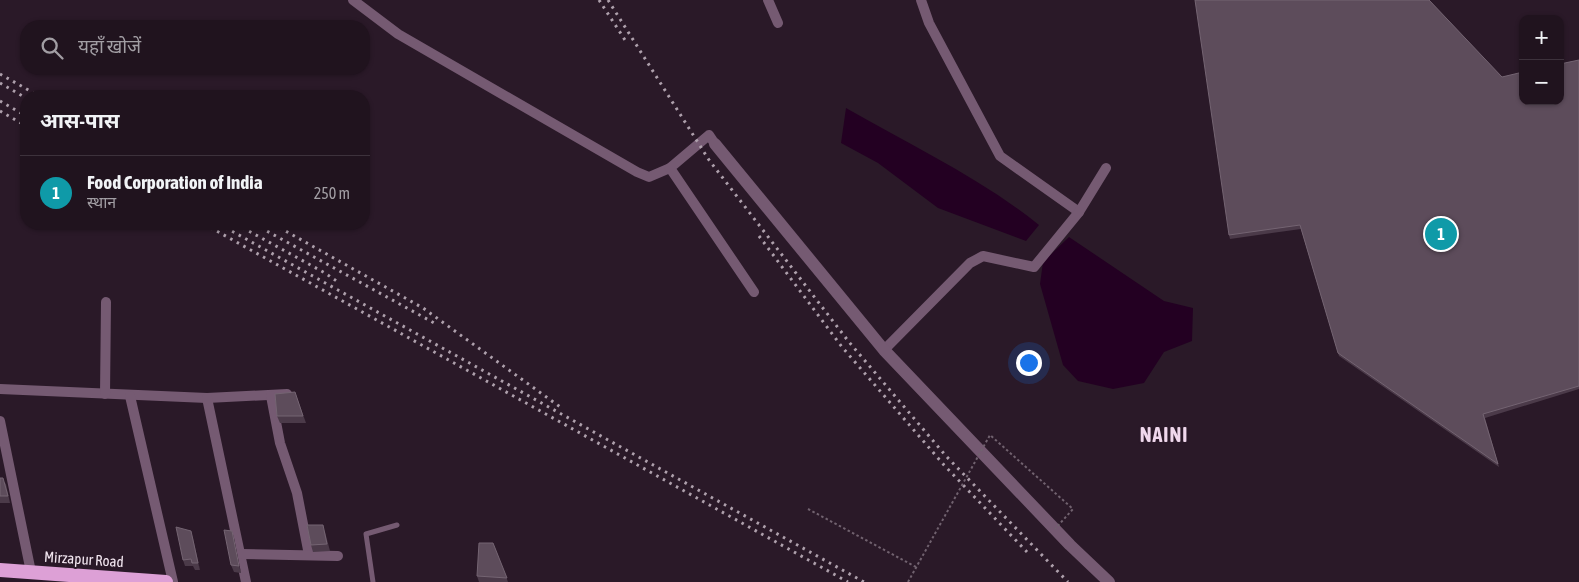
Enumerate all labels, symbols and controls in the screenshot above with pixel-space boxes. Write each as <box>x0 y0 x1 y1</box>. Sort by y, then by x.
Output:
map controls <box>1519 15 1564 105</box>
button: + <box>1519 15 1564 60</box>
search box <box>20 20 370 75</box>
icon: search <box>38 34 66 62</box>
text: यहाँ खोजें <box>78 35 141 57</box>
button: − <box>1519 60 1564 105</box>
text: आस-पास <box>40 108 119 132</box>
text: Food Corporation of India <box>87 171 262 193</box>
text: 1 <box>52 184 60 202</box>
text: 250 m <box>314 184 350 202</box>
text: स्थान <box>87 193 116 211</box>
pin: 1 <box>1425 215 1457 253</box>
your location <box>1016 350 1042 376</box>
district label: NAINI <box>1140 423 1188 446</box>
street label: Mirzapur Road <box>44 548 124 570</box>

